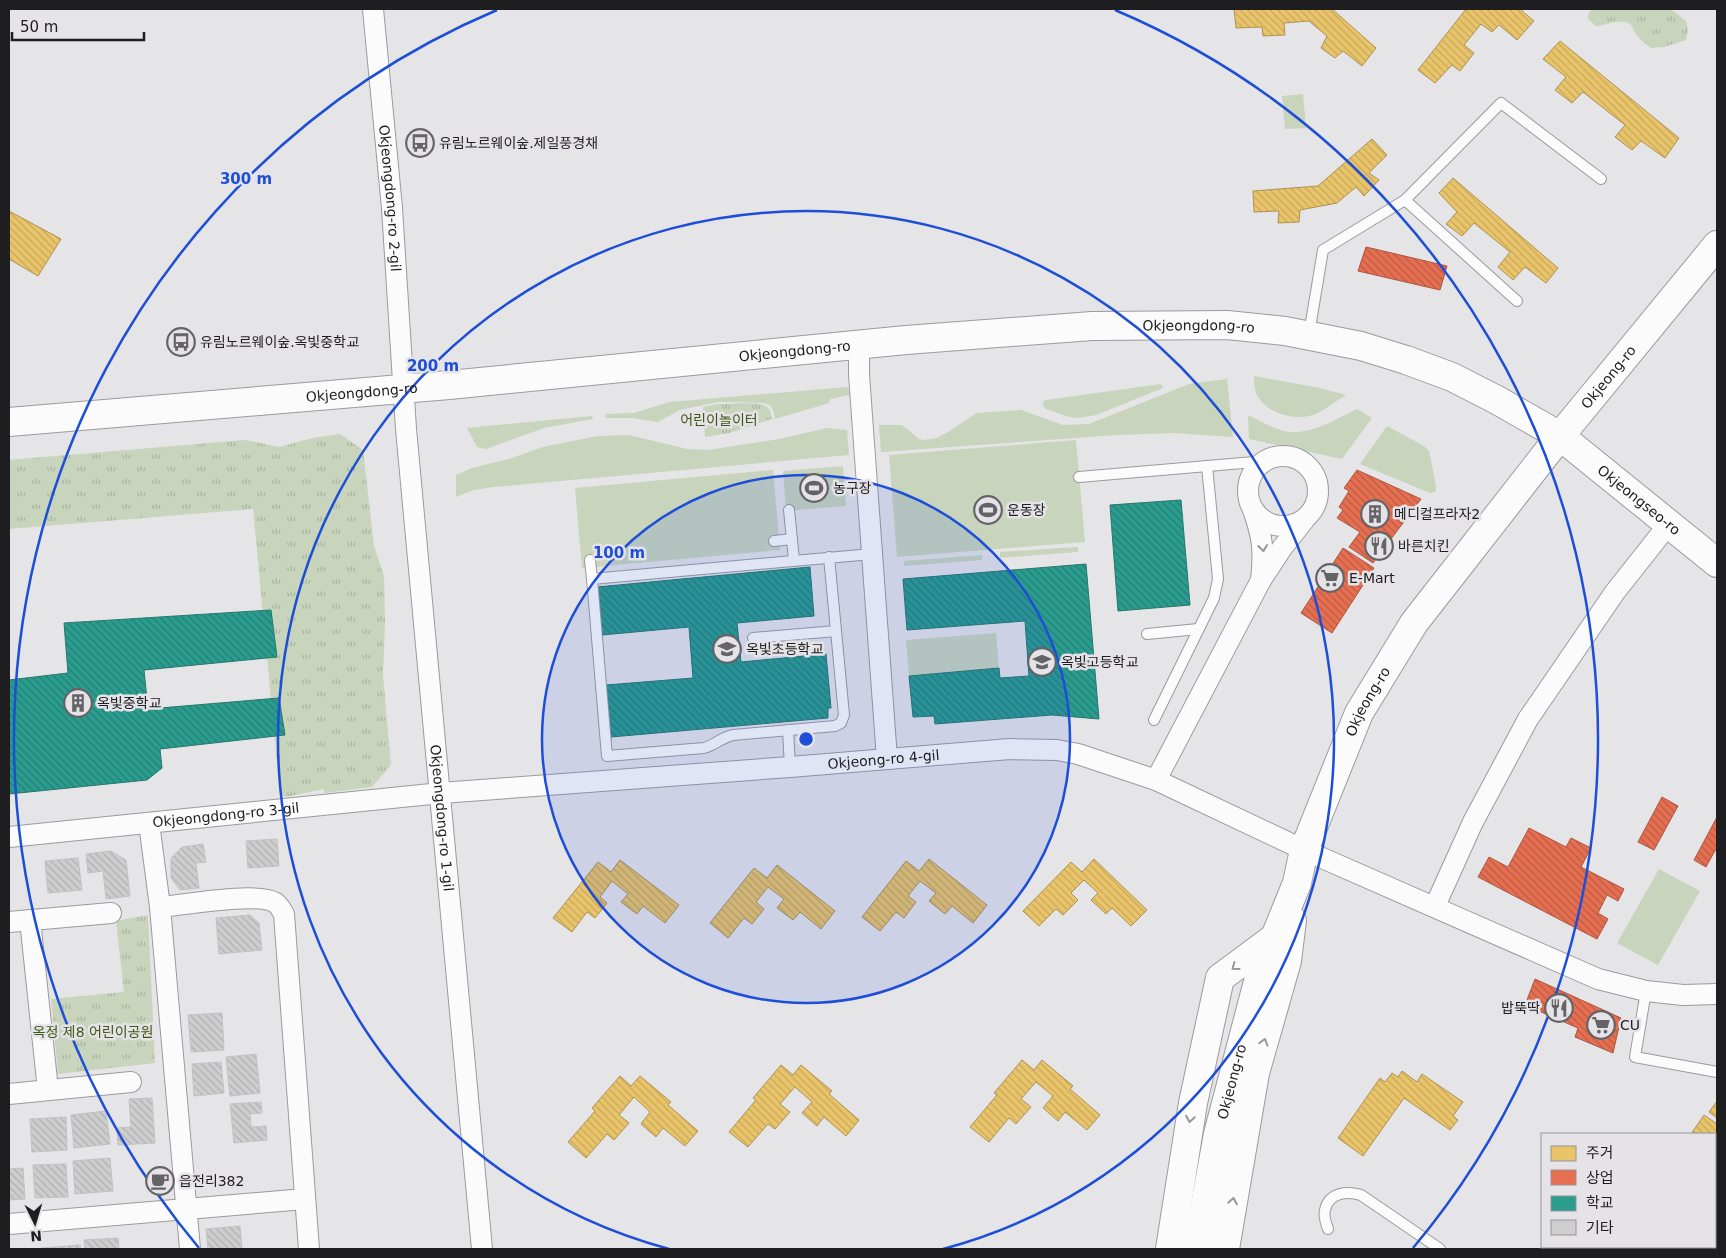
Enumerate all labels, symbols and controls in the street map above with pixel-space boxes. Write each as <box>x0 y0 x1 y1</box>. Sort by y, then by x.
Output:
scale bar <box>12 10 145 42</box>
text: 50 m <box>20 18 58 36</box>
street label: Okjeongdong-ro 2-gil <box>376 124 404 272</box>
bus stop icon: 유림노르웨이숲.제일풍경채 <box>405 128 435 158</box>
place label: 유림노르웨이숲.제일풍경채 <box>439 135 598 151</box>
text: 300 m <box>220 170 272 188</box>
street label: Okjeongdong-ro <box>1142 317 1256 336</box>
bus stop icon: 유림노르웨이숲.옥빛중학교 <box>166 327 196 357</box>
place label: 유림노르웨이숲.옥빛중학교 <box>200 334 359 350</box>
street label: Okjeongdong-ro <box>738 337 851 364</box>
street label: Okjeong-ro <box>1578 342 1639 412</box>
text: 200 m <box>407 357 459 375</box>
street label: Okjeongdong-ro <box>305 380 418 405</box>
park label: 어린이놀이터 <box>680 412 758 428</box>
street label: Okjeongseo-ro <box>1594 462 1684 538</box>
sports icon: 농구장 <box>799 473 829 503</box>
place label: 농구장 <box>833 480 872 496</box>
sports icon: 운동장 <box>973 495 1003 525</box>
building icon: 메디컬프라자2 <box>1360 499 1390 529</box>
place label: 운동장 <box>1007 502 1046 518</box>
place label: 메디컬프라자2 <box>1394 506 1480 522</box>
restaurant icon: 바른치킨 <box>1364 531 1394 561</box>
place label: 바른치킨 <box>1398 538 1450 554</box>
text: 100 m <box>593 544 645 562</box>
one-way arrow <box>1257 544 1268 552</box>
supermarket icon: E-Mart <box>1315 563 1345 593</box>
place label: E-Mart <box>1349 570 1395 586</box>
school or university icon: 옥빛초등학교 <box>712 634 742 664</box>
place label: 옥빛초등학교 <box>746 641 823 657</box>
school or university icon: 옥빛고등학교 <box>1027 647 1057 677</box>
place label: 옥빛고등학교 <box>1061 654 1138 670</box>
street label: Okjeong-ro <box>1342 664 1393 739</box>
building icon: 옥빛중학교 <box>63 688 93 718</box>
place label: 옥빛중학교 <box>97 695 162 711</box>
centre of rings <box>797 730 815 748</box>
street label: Okjeongdong-ro 1-gil <box>427 744 457 892</box>
street label: Okjeong-ro 4-gil <box>827 747 940 772</box>
street label: Okjeongdong-ro 3-gil <box>152 799 300 830</box>
one-way arrow <box>1231 961 1241 970</box>
restaurant icon: 밥뚝딱 <box>1544 993 1574 1023</box>
place label: 밥뚝딱 <box>1501 1000 1540 1016</box>
supermarket icon: CU <box>1586 1010 1616 1040</box>
place label: CU <box>1620 1017 1640 1033</box>
park label: 옥정 제8 어린이공원 <box>33 1024 153 1040</box>
one-way arrow <box>1259 1038 1269 1046</box>
street label: Okjeong-ro <box>1214 1042 1249 1121</box>
one-way arrow <box>1186 1115 1196 1123</box>
legend <box>1541 1133 1716 1248</box>
text: 주거 <box>1586 1144 1614 1162</box>
cafe icon: 읍전리382 <box>145 1166 175 1196</box>
text: 상업 <box>1586 1169 1614 1187</box>
place label: 읍전리382 <box>179 1173 244 1189</box>
text: 학교 <box>1586 1194 1614 1212</box>
one-way arrow <box>1228 1197 1238 1206</box>
north arrow <box>10 1198 60 1248</box>
text: 기타 <box>1586 1219 1614 1237</box>
text: N <box>30 1227 43 1244</box>

